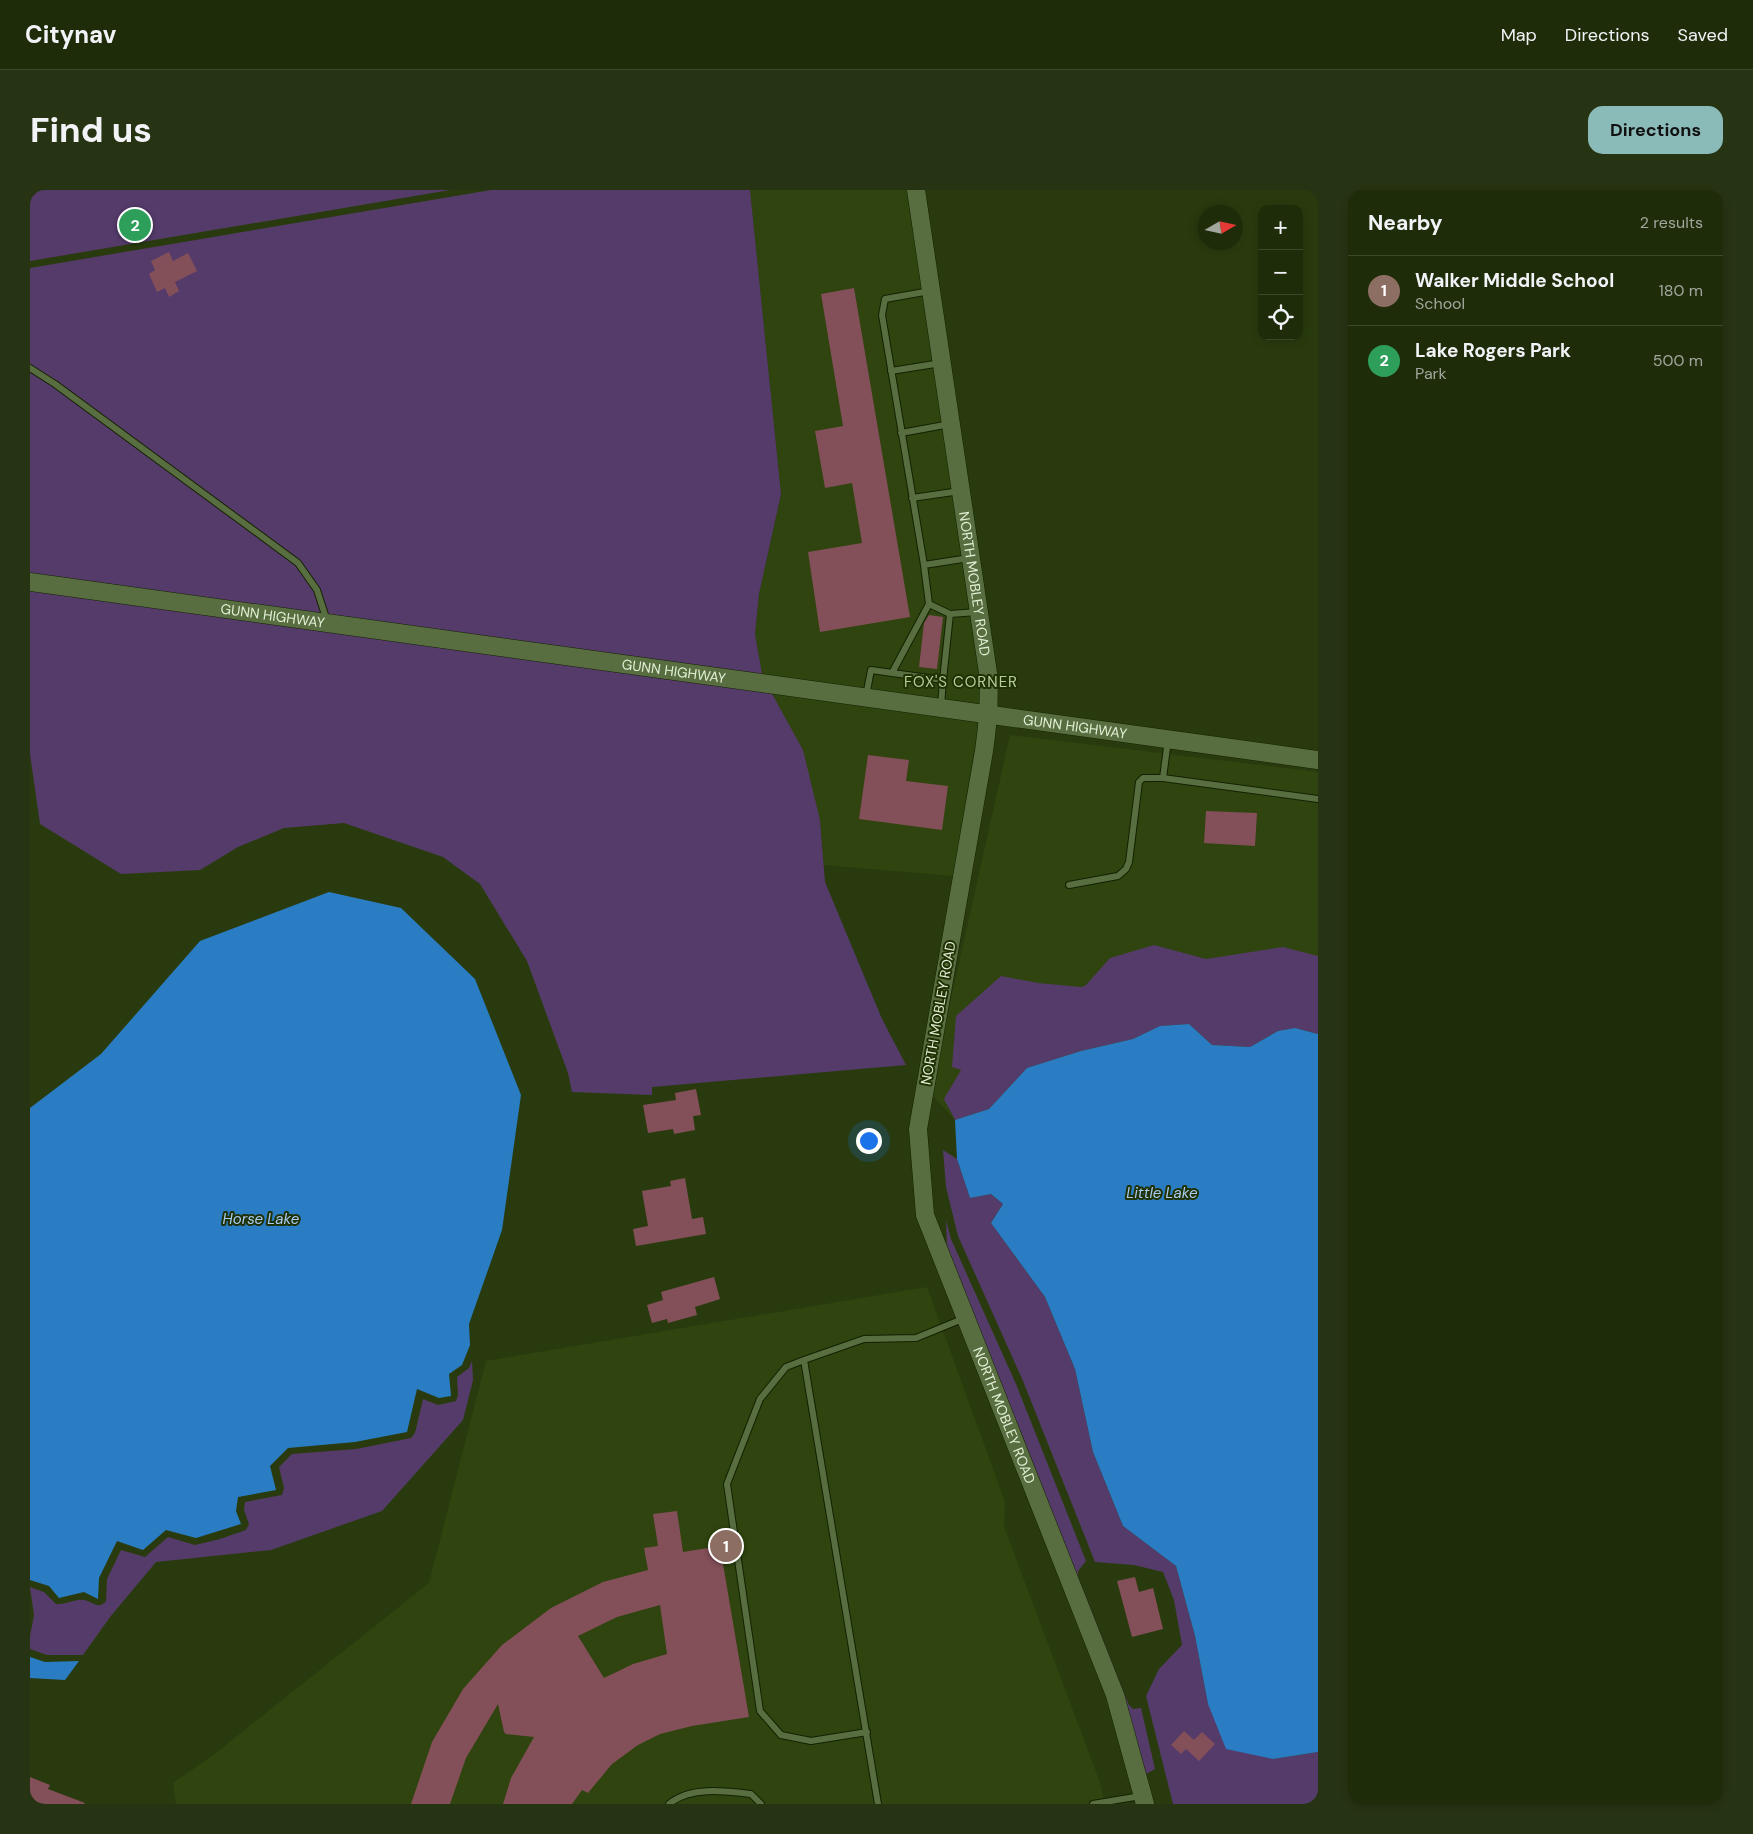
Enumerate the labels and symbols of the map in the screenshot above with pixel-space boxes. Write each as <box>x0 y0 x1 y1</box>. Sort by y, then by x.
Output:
north arrow <box>1198 205 1243 250</box>
pin: 2 <box>119 206 151 244</box>
street label: NORTH MOBLEY ROAD <box>955 510 994 657</box>
street label: GUNN HIGHWAY <box>220 599 326 632</box>
street label: GUNN HIGHWAY <box>621 655 727 687</box>
district label: FOX'S CORNER <box>904 672 1018 692</box>
street label: GUNN HIGHWAY <box>1022 710 1128 743</box>
street label: NORTH MOBLEY ROAD <box>917 940 959 1086</box>
your location <box>856 1128 882 1154</box>
water label: Little Lake <box>1126 1183 1198 1203</box>
water label: Horse Lake <box>223 1209 300 1229</box>
street label: NORTH MOBLEY ROAD <box>969 1344 1039 1486</box>
pin: 1 <box>710 1527 742 1565</box>

